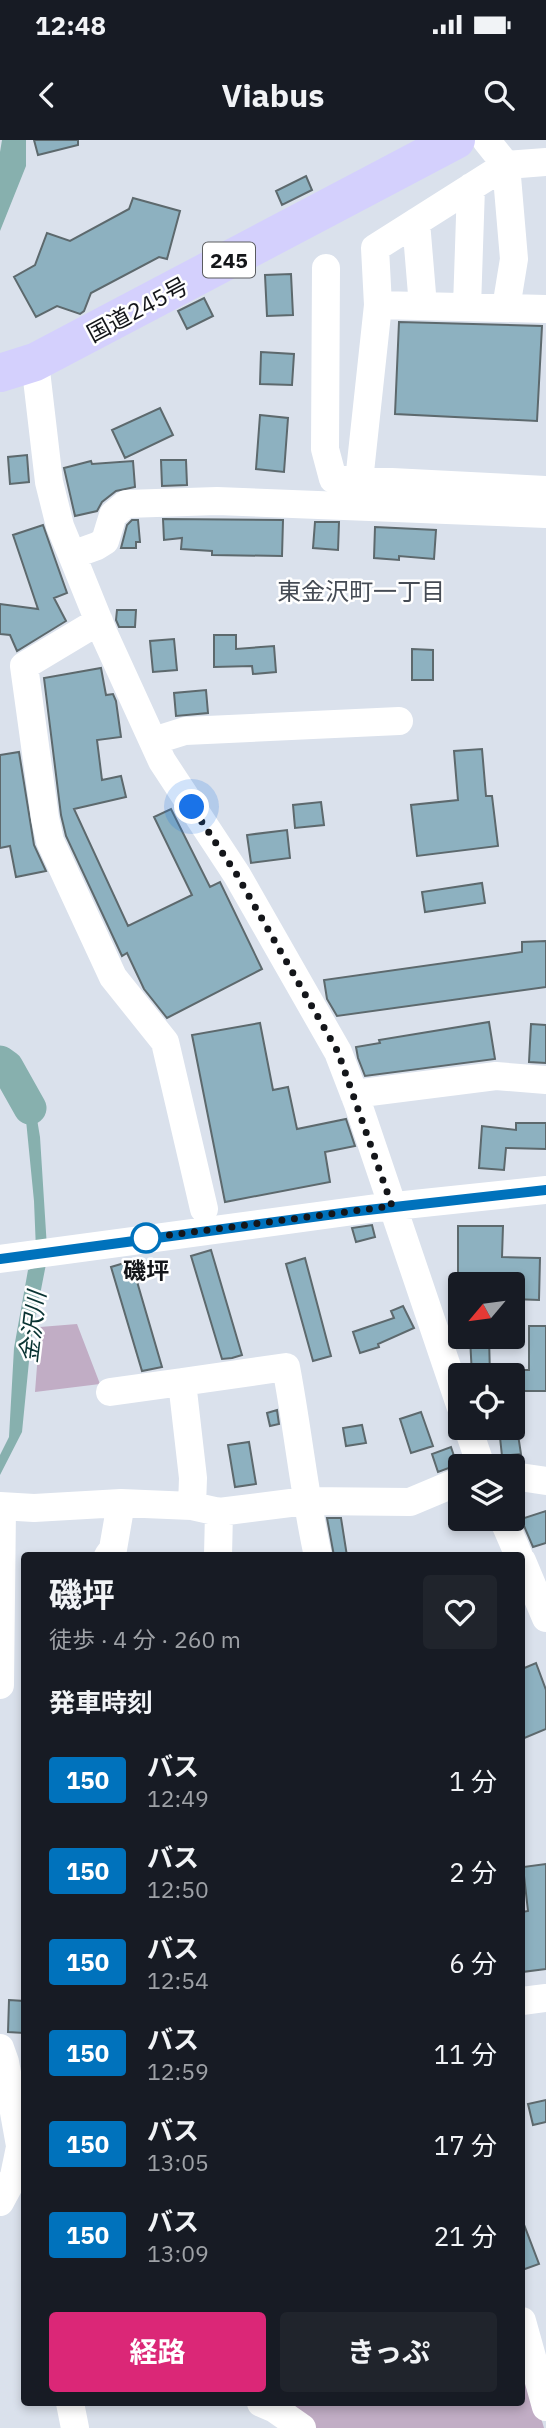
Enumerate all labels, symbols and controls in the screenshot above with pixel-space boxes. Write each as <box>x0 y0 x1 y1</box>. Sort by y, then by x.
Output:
text: 12:48 <box>35 8 106 42</box>
text: Viabus <box>222 74 324 116</box>
icon: back <box>28 76 66 114</box>
icon: search <box>480 76 518 114</box>
road number: 245 <box>203 242 255 278</box>
street label: 国道245号 <box>81 270 193 348</box>
district label: 東金沢町一丁目 <box>277 575 445 607</box>
your location <box>174 789 209 824</box>
marker: 磯坪 <box>131 1223 161 1253</box>
place label: 磯坪 <box>123 1255 169 1285</box>
north arrow <box>448 1272 525 1349</box>
map controls <box>448 1272 525 1531</box>
water label: 金沢川 <box>12 1286 53 1365</box>
button: locate <box>448 1363 525 1440</box>
button: layers <box>448 1454 525 1531</box>
text: 磯坪 <box>49 1573 115 1616</box>
button: heart <box>423 1575 497 1649</box>
text: 徒歩 · 4 分 · 260 m <box>49 1624 241 1654</box>
text: 発車時刻 <box>49 1685 153 1719</box>
text: バス <box>147 1749 199 1783</box>
text: 150 <box>66 1764 109 1796</box>
text: 1 分 <box>449 1764 497 1798</box>
text: 12:49 <box>147 1783 209 1813</box>
text: バス <box>147 1840 199 1874</box>
text: 150 <box>66 1855 109 1887</box>
text: 2 分 <box>449 1855 497 1889</box>
text: 12:50 <box>147 1874 209 1904</box>
text: バス <box>147 1931 199 1965</box>
text: 150 <box>66 1946 109 1978</box>
text: 6 分 <box>449 1946 497 1980</box>
text: 12:54 <box>147 1965 209 1995</box>
text: バス <box>147 2022 199 2056</box>
text: 150 <box>66 2037 109 2069</box>
text: 11 分 <box>434 2037 497 2071</box>
text: 12:59 <box>147 2056 209 2086</box>
text: バス <box>147 2113 199 2147</box>
text: 150 <box>66 2128 109 2160</box>
text: 17 分 <box>434 2128 497 2162</box>
text: 13:05 <box>147 2147 209 2177</box>
text: バス <box>147 2204 199 2238</box>
text: 150 <box>66 2219 109 2251</box>
text: 21 分 <box>434 2219 497 2253</box>
text: 13:09 <box>147 2238 209 2268</box>
button: 経路 <box>49 2312 266 2392</box>
button: きっぷ <box>280 2312 497 2392</box>

